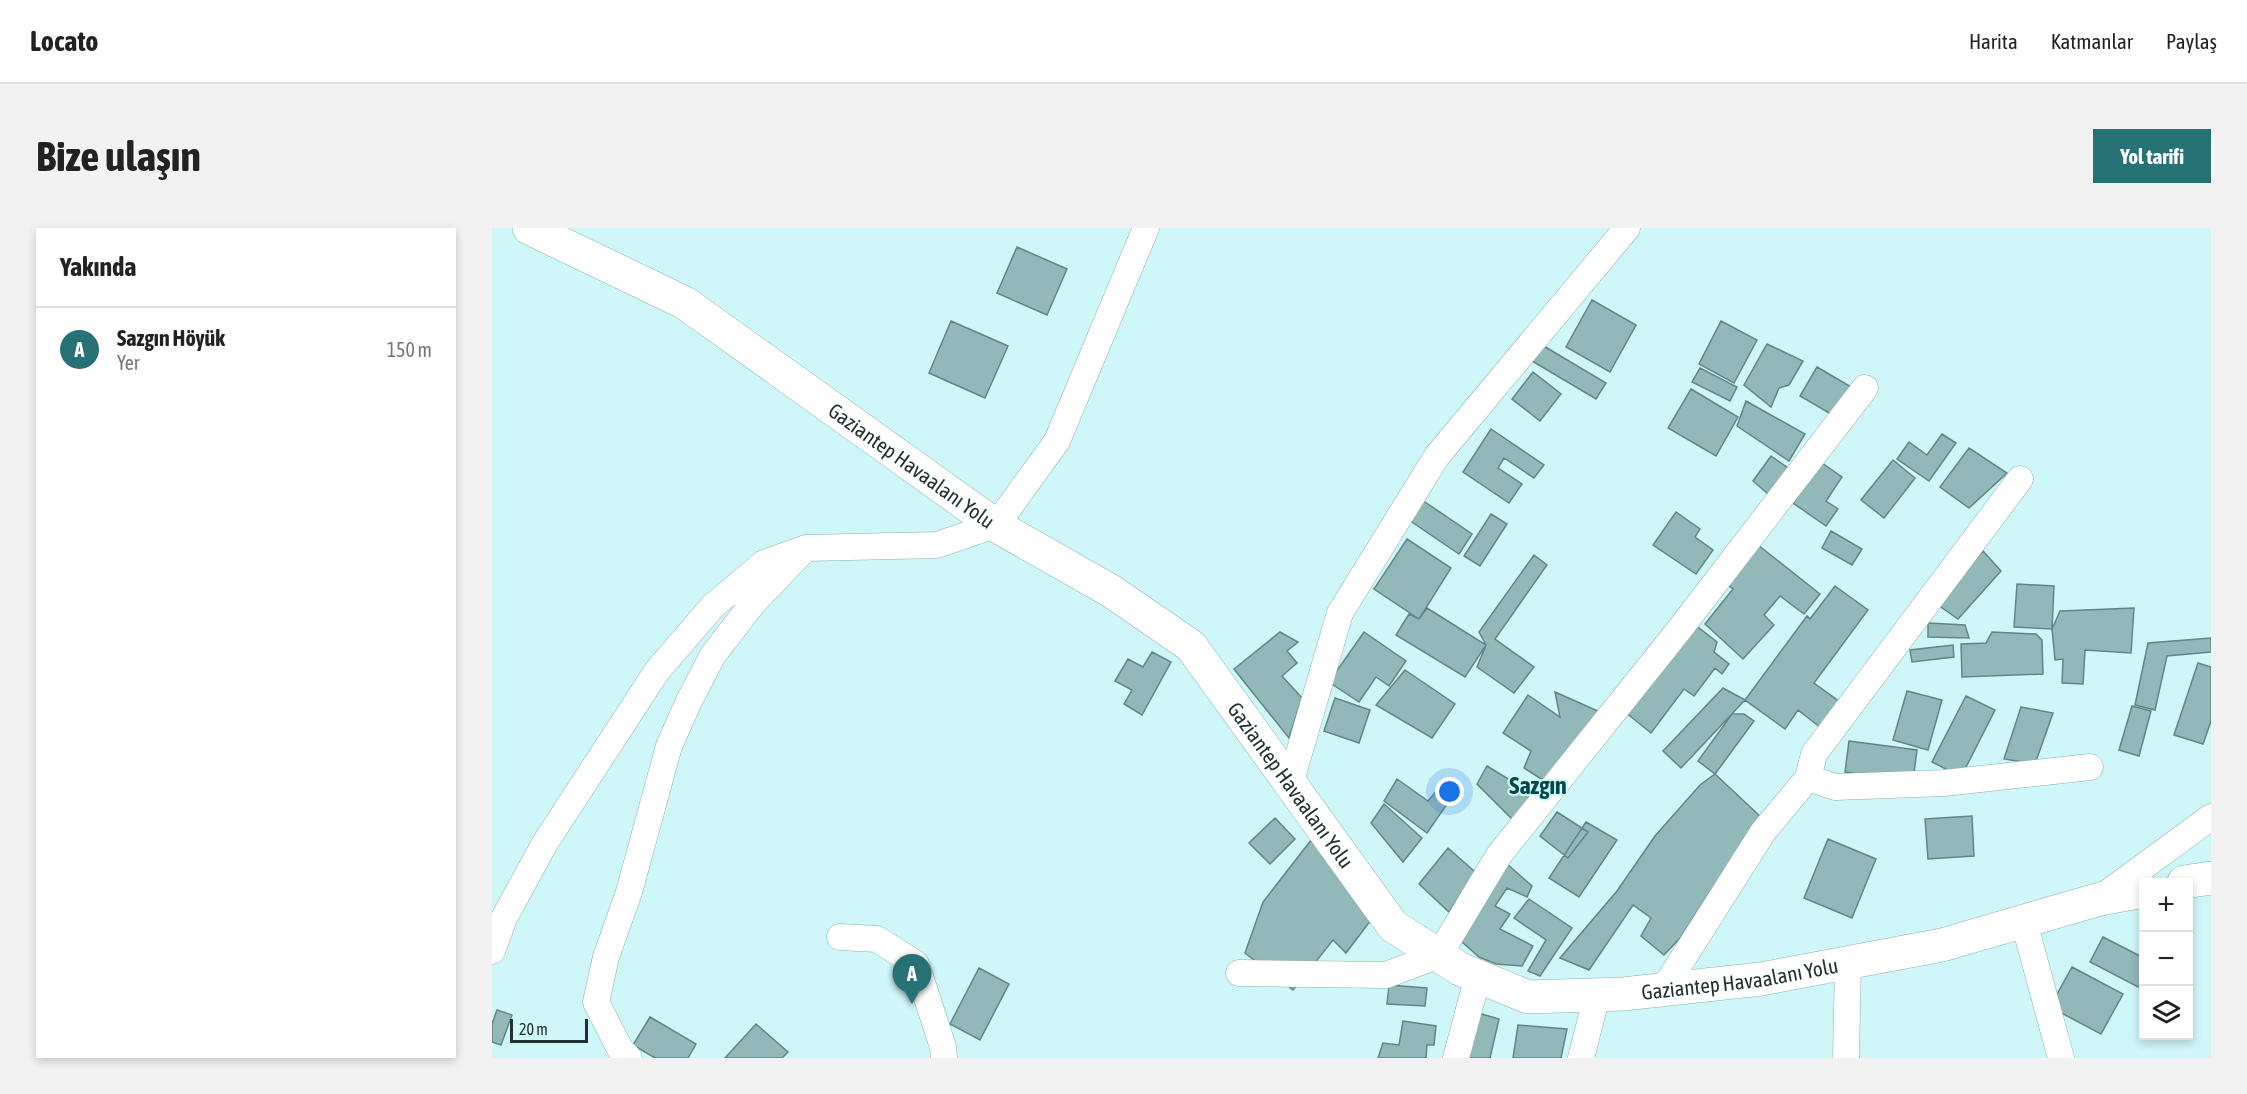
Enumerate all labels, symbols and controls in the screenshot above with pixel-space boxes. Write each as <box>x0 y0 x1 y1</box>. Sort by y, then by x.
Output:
text: Locato <box>30 25 98 57</box>
text: Harita <box>1969 29 2018 53</box>
text: Katmanlar <box>2051 29 2133 53</box>
text: Paylaş <box>2166 29 2217 53</box>
button: Yol tarifi <box>2093 129 2211 183</box>
text: Bize ulaşın <box>36 132 201 180</box>
text: Yakında <box>60 252 136 282</box>
text: Sazgın Höyük <box>117 325 225 351</box>
text: A <box>75 338 84 361</box>
text: 150 m <box>387 338 432 361</box>
text: Yer <box>117 351 140 374</box>
street label: Gaziantep Havaalanı Yolu <box>824 398 999 533</box>
street label: Gaziantep Havaalanı Yolu <box>1223 697 1359 872</box>
district label: Sazgın <box>1509 772 1567 799</box>
your location <box>1435 777 1464 806</box>
map controls <box>2139 878 2193 1040</box>
button: + <box>2139 878 2193 932</box>
button: − <box>2139 932 2193 986</box>
street label: Gaziantep Havaalanı Yolu <box>1640 953 1840 1004</box>
pin: A <box>892 954 932 1004</box>
button: layers <box>2139 986 2193 1040</box>
scale bar <box>510 1016 588 1044</box>
text: 20 m <box>519 1020 548 1038</box>

